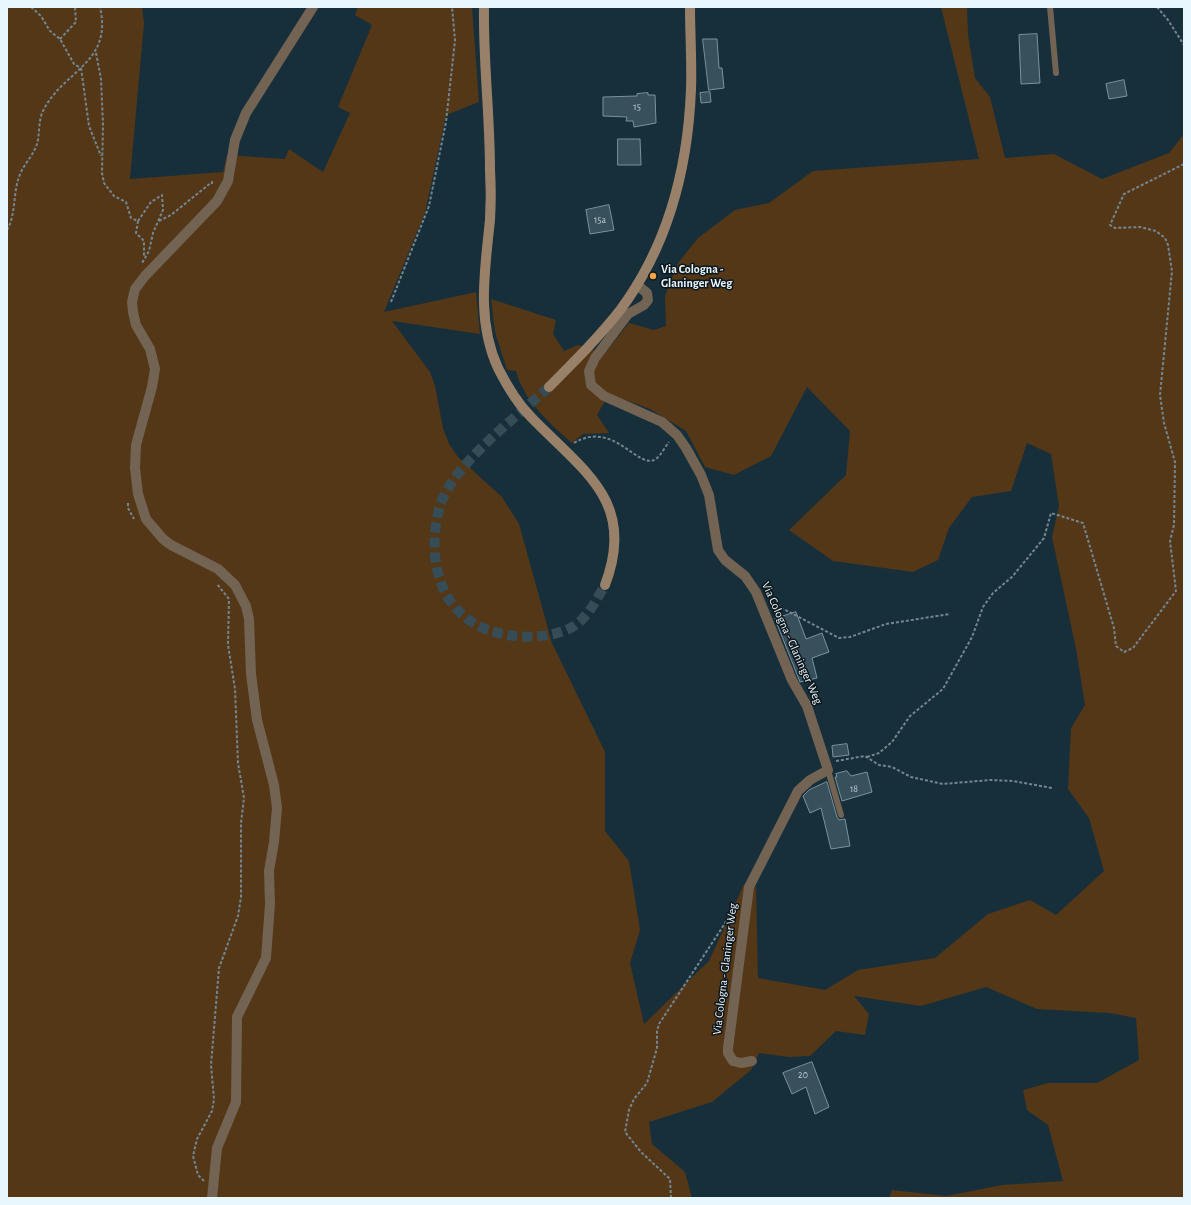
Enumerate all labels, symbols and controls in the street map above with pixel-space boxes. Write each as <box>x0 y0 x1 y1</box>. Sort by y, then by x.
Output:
house number: 15 <box>633 101 641 113</box>
house number: 15a <box>594 214 606 226</box>
place label: Via Cologna - Glaninger Weg <box>661 262 732 290</box>
marker: Via Cologna - Glaninger Weg <box>648 271 658 281</box>
street label: Via Cologna - Glaninger Weg <box>758 580 826 706</box>
house number: 18 <box>850 783 858 795</box>
street label: Via Cologna - Glaninger Weg <box>710 902 740 1036</box>
house number: 20 <box>798 1069 808 1081</box>

